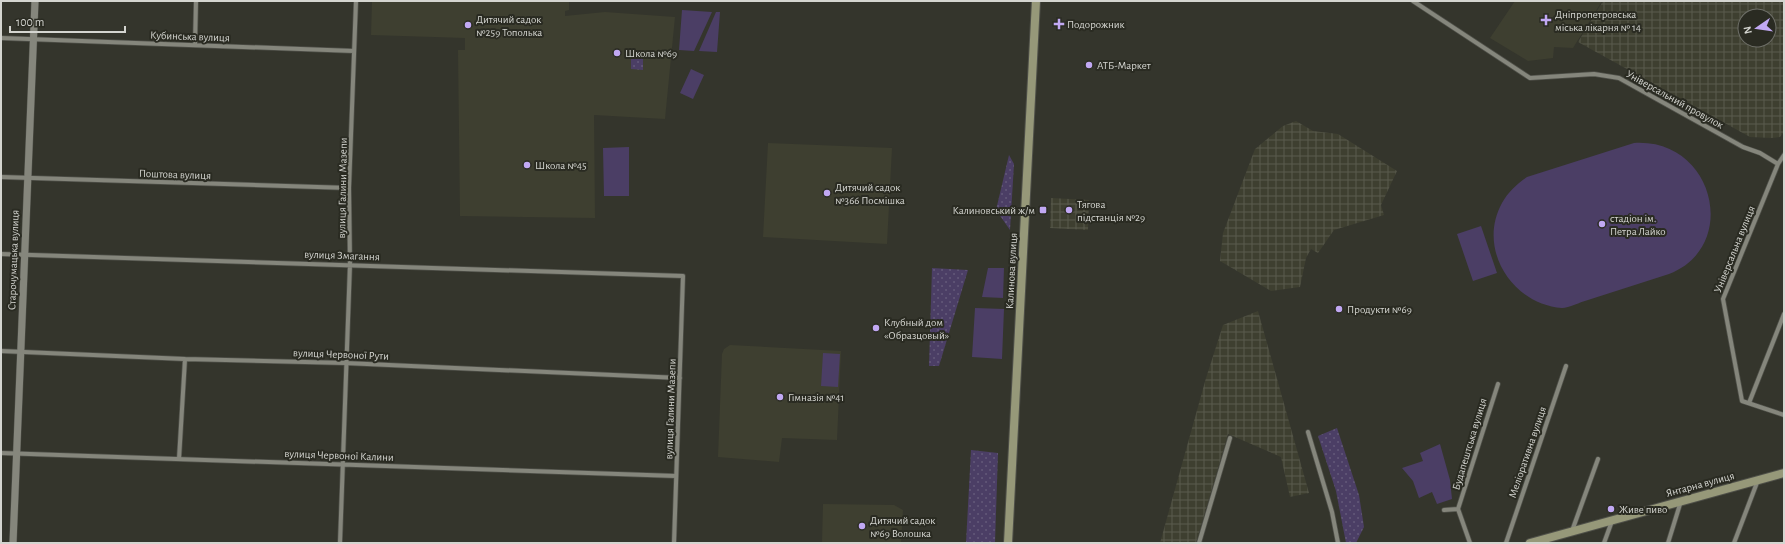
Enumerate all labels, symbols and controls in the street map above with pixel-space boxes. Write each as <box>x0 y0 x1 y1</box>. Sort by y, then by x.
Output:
scale bar <box>10 8 125 34</box>
north arrow <box>1737 8 1777 48</box>
place label: Дніпропетровська міська лікарня № 14 <box>1555 9 1641 33</box>
place label: Дитячий садок №259 Тополька <box>476 14 542 38</box>
marker: Дніпропетровська міська лікарня № 14 <box>1540 14 1552 26</box>
text: 100 m <box>16 16 44 28</box>
marker: Подорожник <box>1054 19 1064 29</box>
place label: Подорожник <box>1067 19 1125 30</box>
marker: Дитячий садок №259 Тополька <box>463 20 473 30</box>
text: N <box>1742 25 1754 35</box>
street label: Кубинська вулиця <box>150 30 230 43</box>
marker: Школа №69 <box>612 48 622 58</box>
place label: Школа №69 <box>625 48 677 59</box>
marker: АТБ-Маркет <box>1084 60 1094 70</box>
place label: АТБ-Маркет <box>1097 60 1151 71</box>
street label: Універсальний провулок <box>1624 68 1725 131</box>
street label: вулиця Галини Мазепи <box>336 137 349 239</box>
marker: Школа №45 <box>522 160 532 170</box>
place label: Школа №45 <box>535 160 587 171</box>
street label: Поштова вулиця <box>139 168 211 181</box>
place label: Дитячий садок №366 Посмішка <box>835 182 905 206</box>
marker: Дитячий садок №366 Посмішка <box>822 188 832 198</box>
place label: Тягова пiдстанцiя №29 <box>1077 199 1145 223</box>
street label: Універсальна вулиця <box>1712 204 1757 294</box>
place label: Калиновський ж/м <box>952 205 1035 216</box>
marker: Калиновський ж/м <box>1038 205 1048 215</box>
marker: Тягова пiдстанцiя №29 <box>1064 205 1074 215</box>
street label: Старочумацька вулиця <box>6 210 21 310</box>
place label: стадіон ім. Петра Лайко <box>1610 213 1666 237</box>
marker: стадіон ім. Петра Лайко <box>1597 219 1607 229</box>
street label: Калинова вулиця <box>1004 233 1019 309</box>
street label: вулиця Змагання <box>304 249 380 262</box>
marker: Продукти №69 <box>1334 304 1344 314</box>
place label: Продукти №69 <box>1347 304 1412 315</box>
place label: Клубный дом «Образцовый» <box>884 317 949 341</box>
marker: Клубный дом «Образцовый» <box>871 323 881 333</box>
street label: вулиця Червоної Рути <box>293 347 389 362</box>
street label: вулиця Галини Мазепи <box>663 358 678 460</box>
marker: Гімназія №41 <box>775 392 785 402</box>
place label: Гімназія №41 <box>788 392 844 403</box>
street label: Будапештська вулиця <box>1450 397 1489 491</box>
street label: Меліоративна вулиця <box>1507 405 1548 499</box>
street label: вулиця Червоної Калини <box>284 448 394 463</box>
street label: Янтарна вулиця <box>1665 470 1736 499</box>
marker: Живе пиво <box>1606 504 1616 514</box>
place label: Живе пиво <box>1619 504 1667 515</box>
place label: Дитячий садок №69 Волошка <box>870 515 935 539</box>
marker: Дитячий садок №69 Волошка <box>857 521 867 531</box>

